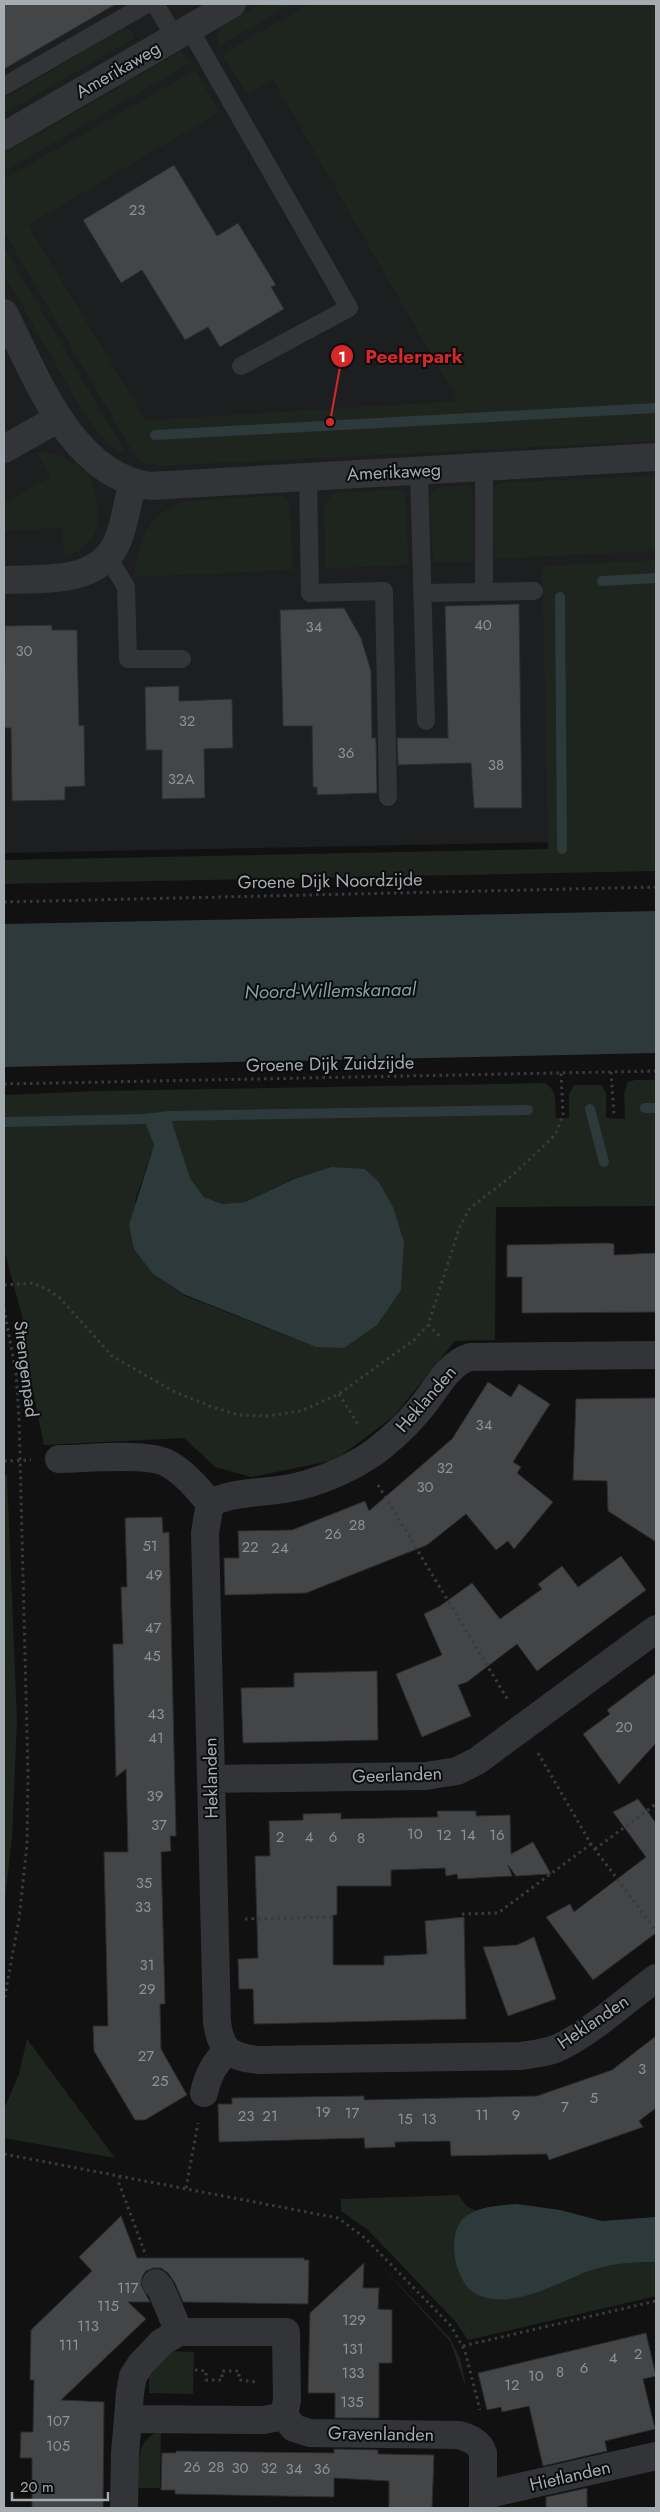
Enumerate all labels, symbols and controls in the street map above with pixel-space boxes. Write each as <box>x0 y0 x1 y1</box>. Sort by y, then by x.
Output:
street label: Amerikaweg <box>71 35 165 105</box>
house number: 23 <box>129 199 145 221</box>
callout: Peelerpark <box>330 339 473 373</box>
text: Peelerpark <box>365 343 463 370</box>
text: 1 <box>338 346 346 368</box>
street label: Amerikaweg <box>346 457 442 487</box>
house number: 40 <box>474 614 492 636</box>
house number: 34 <box>306 616 323 638</box>
house number: 30 <box>15 640 33 662</box>
house number: 32 <box>179 710 195 732</box>
house number: 36 <box>338 742 354 764</box>
house number: 38 <box>488 754 504 776</box>
house number: 32A <box>168 768 194 790</box>
street label: Groene Dijk Noordzijde <box>237 866 423 896</box>
water label: Noord-Willemskanaal <box>244 975 417 1005</box>
street label: Groene Dijk Zuidzijde <box>246 1050 414 1078</box>
street label: Strengenpad <box>7 1319 45 1419</box>
street label: Heklanden <box>390 1360 462 1438</box>
house number: 34 <box>476 1414 493 1436</box>
house number: 32 <box>437 1457 453 1479</box>
house number: 30 <box>416 1476 434 1498</box>
house number: 28 <box>349 1514 365 1536</box>
house number: 26 <box>324 1523 342 1545</box>
house number: 51 <box>142 1535 158 1557</box>
house number: 22 <box>241 1536 259 1558</box>
house number: 24 <box>271 1537 289 1559</box>
house number: 49 <box>145 1564 163 1586</box>
house number: 47 <box>145 1617 161 1639</box>
house number: 45 <box>143 1645 161 1667</box>
house number: 43 <box>148 1703 164 1725</box>
house number: 20 <box>615 1716 633 1738</box>
house number: 41 <box>148 1727 164 1749</box>
street label: Heklanden <box>197 1737 225 1819</box>
street label: Geerlanden <box>352 1760 442 1790</box>
house number: 39 <box>147 1785 163 1807</box>
house number: 37 <box>151 1814 167 1836</box>
house number: 10 <box>407 1823 423 1845</box>
house number: 12 <box>436 1824 452 1846</box>
house number: 14 <box>460 1824 476 1846</box>
house number: 16 <box>489 1824 505 1846</box>
house number: 2 <box>276 1826 284 1848</box>
house number: 4 <box>305 1826 314 1848</box>
house number: 6 <box>329 1826 337 1848</box>
house number: 8 <box>357 1827 365 1849</box>
house number: 35 <box>136 1872 152 1894</box>
house number: 33 <box>135 1896 151 1918</box>
house number: 31 <box>140 1954 154 1976</box>
house number: 29 <box>138 1978 156 2000</box>
street label: Heklanden <box>552 1988 634 2056</box>
house number: 27 <box>138 2045 154 2067</box>
house number: 3 <box>638 2058 646 2080</box>
house number: 25 <box>152 2070 169 2092</box>
house number: 5 <box>590 2087 598 2109</box>
house number: 7 <box>561 2096 569 2118</box>
house number: 19 <box>315 2101 331 2123</box>
house number: 17 <box>345 2102 359 2124</box>
house number: 11 <box>475 2104 489 2126</box>
house number: 9 <box>512 2104 520 2126</box>
house number: 23 <box>238 2105 254 2127</box>
house number: 21 <box>262 2105 278 2127</box>
house number: 15 <box>397 2108 413 2130</box>
house number: 13 <box>422 2108 436 2130</box>
house number: 117 <box>117 2277 139 2299</box>
house number: 115 <box>97 2295 119 2317</box>
house number: 129 <box>342 2309 366 2331</box>
house number: 113 <box>77 2315 99 2337</box>
house number: 111 <box>59 2334 79 2356</box>
house number: 131 <box>342 2338 364 2360</box>
house number: 2 <box>634 2343 642 2365</box>
house number: 4 <box>609 2347 618 2369</box>
house number: 6 <box>580 2357 588 2379</box>
house number: 8 <box>556 2361 564 2383</box>
house number: 133 <box>341 2362 365 2384</box>
house number: 10 <box>528 2365 544 2387</box>
house number: 12 <box>504 2374 520 2396</box>
house number: 135 <box>340 2391 364 2413</box>
house number: 107 <box>46 2410 70 2432</box>
street label: Gravenlanden <box>328 2420 434 2448</box>
house number: 105 <box>46 2435 70 2457</box>
street label: Hietlanden <box>527 2454 613 2498</box>
house number: 26 <box>183 2456 201 2478</box>
house number: 28 <box>208 2456 224 2478</box>
house number: 30 <box>231 2457 249 2479</box>
house number: 32 <box>261 2457 277 2479</box>
house number: 34 <box>286 2458 303 2480</box>
house number: 36 <box>314 2458 330 2480</box>
scale bar <box>12 2470 109 2502</box>
text: 20 m <box>20 2476 54 2498</box>

